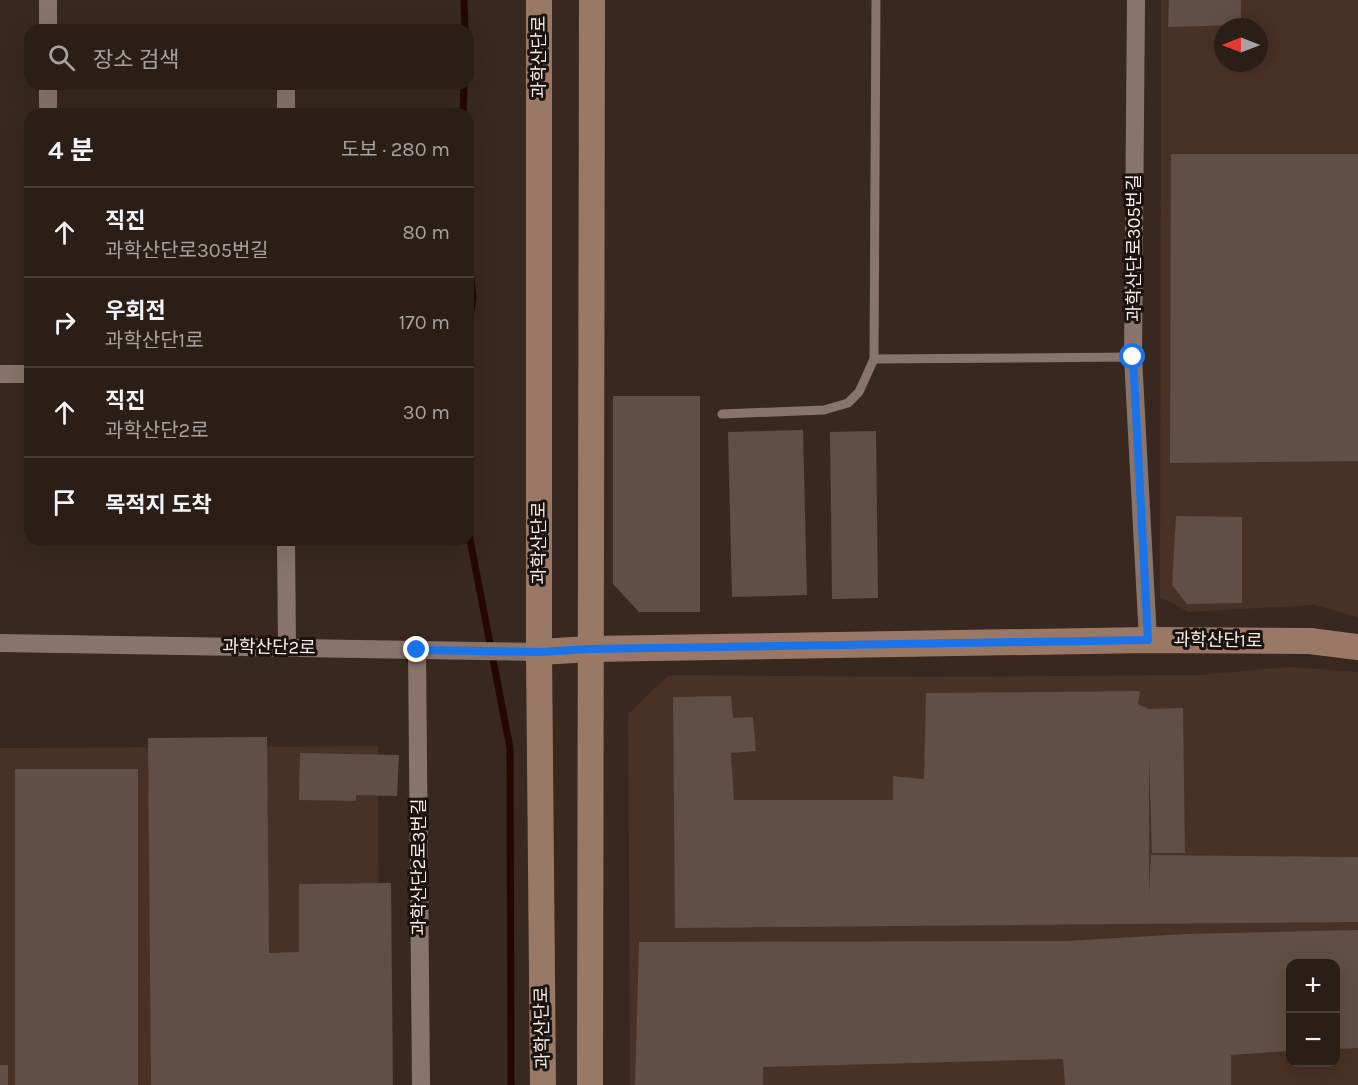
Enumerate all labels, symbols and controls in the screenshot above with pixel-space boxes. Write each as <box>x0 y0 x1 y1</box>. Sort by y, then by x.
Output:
street label: 과학산단로 <box>528 16 550 98</box>
north arrow <box>1214 18 1268 72</box>
search box <box>24 24 474 90</box>
icon: search <box>45 41 78 74</box>
text: 장소 검색 <box>93 47 179 73</box>
text: 4 분 <box>48 135 94 166</box>
text: 도보 · 280 m <box>341 138 450 161</box>
street label: 과학산단로305번길 <box>1123 174 1145 322</box>
text: 직진 <box>105 208 145 234</box>
icon: ahead <box>48 216 81 249</box>
text: 80 m <box>402 221 450 244</box>
text: 과학산단로305번길 <box>105 239 269 262</box>
text: 우회전 <box>105 298 166 324</box>
icon: right <box>48 306 81 339</box>
text: 170 m <box>399 311 450 334</box>
text: 과학산단1로 <box>105 329 204 352</box>
route start <box>1119 343 1145 369</box>
text: 직진 <box>105 388 145 414</box>
icon: ahead <box>48 396 81 429</box>
text: 30 m <box>403 401 450 424</box>
text: 과학산단2로 <box>105 419 209 442</box>
icon: arrive <box>48 486 81 519</box>
text: 목적지 도착 <box>105 492 212 518</box>
street label: 과학산단로 <box>528 502 550 584</box>
street label: 과학산단1로 <box>1173 628 1263 652</box>
street label: 과학산단2로 <box>222 635 316 659</box>
route end <box>403 636 429 662</box>
street label: 과학산단2로3번길 <box>408 799 430 935</box>
map controls <box>1286 959 1340 1067</box>
button: + <box>1286 959 1340 1013</box>
street label: 과학산단로 <box>530 986 554 1070</box>
button: − <box>1286 1013 1340 1067</box>

